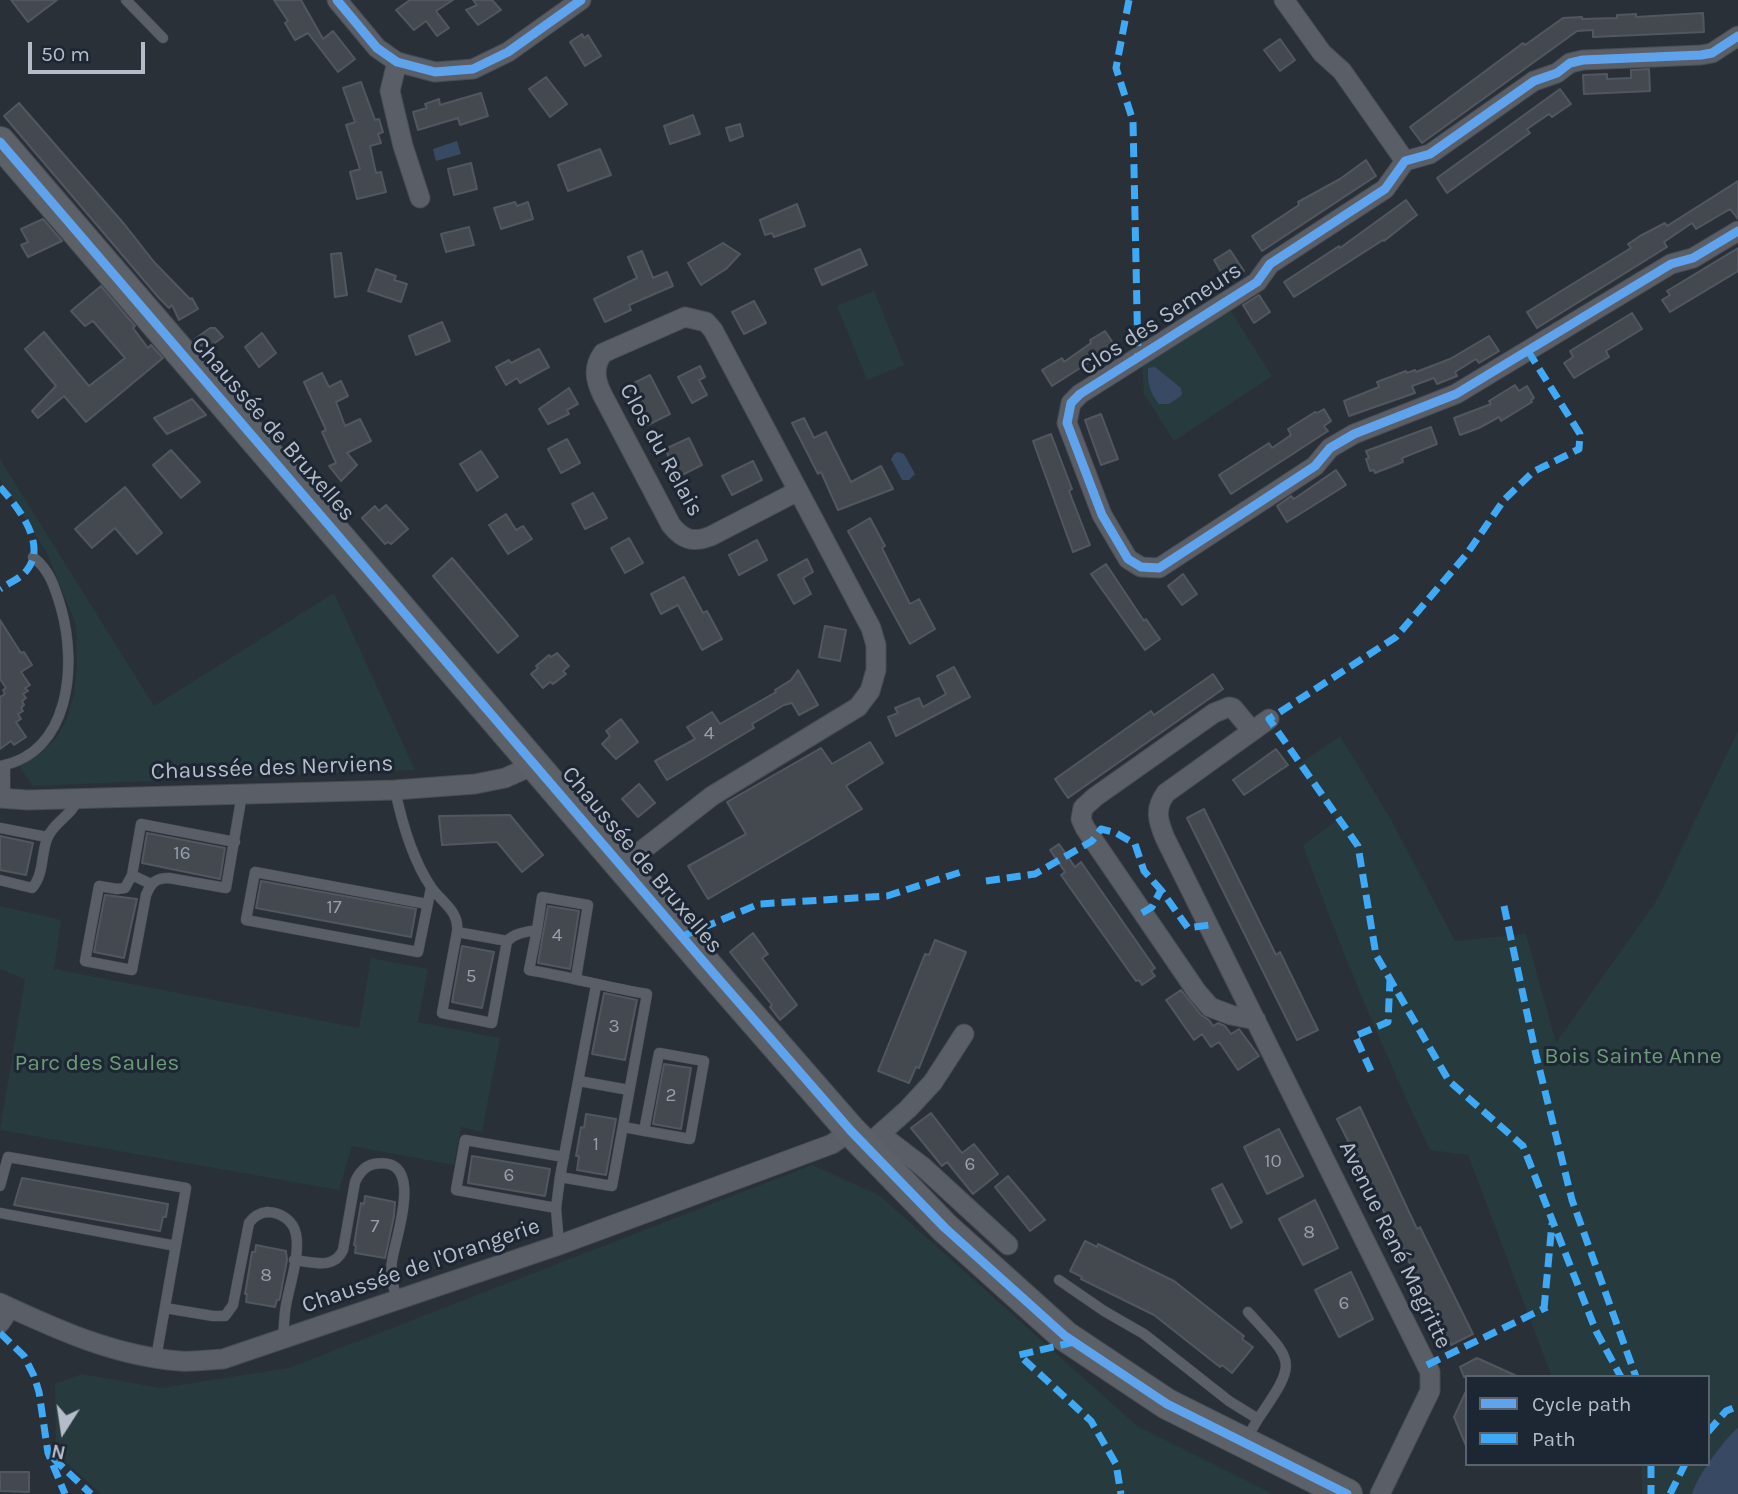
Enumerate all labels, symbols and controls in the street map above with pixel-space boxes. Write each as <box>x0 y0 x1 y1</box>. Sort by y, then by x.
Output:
scale bar <box>32 28 149 72</box>
text: 50 m <box>41 42 90 66</box>
street label: Clos des Semeurs <box>1075 256 1247 382</box>
street label: Chaussée de Bruxelles <box>185 331 361 527</box>
street label: Clos du Relais <box>613 379 709 521</box>
house number: 4 <box>704 723 714 745</box>
street label: Chaussée des Nerviens <box>150 750 394 786</box>
street label: Chaussée de Bruxelles <box>556 761 728 959</box>
house number: 16 <box>173 843 191 865</box>
house number: 17 <box>326 897 342 919</box>
house number: 4 <box>552 925 562 947</box>
house number: 5 <box>466 966 476 988</box>
house number: 3 <box>608 1016 620 1038</box>
park label: Bois Sainte Anne <box>1544 1042 1722 1070</box>
park label: Parc des Saules <box>15 1049 179 1077</box>
house number: 2 <box>665 1085 677 1107</box>
house number: 1 <box>593 1134 599 1156</box>
street label: Avenue René Magritte <box>1333 1137 1457 1353</box>
house number: 10 <box>1264 1151 1282 1173</box>
house number: 6 <box>965 1154 975 1176</box>
house number: 6 <box>504 1165 514 1187</box>
street label: Chaussée de l'Orangerie <box>298 1212 544 1320</box>
house number: 7 <box>371 1216 379 1238</box>
house number: 8 <box>1303 1222 1315 1244</box>
house number: 8 <box>260 1265 272 1287</box>
house number: 6 <box>1339 1293 1349 1315</box>
legend <box>1465 1375 1710 1466</box>
text: Cycle path <box>1532 1392 1632 1416</box>
north arrow <box>28 1396 98 1466</box>
text: Path <box>1532 1427 1576 1451</box>
text: N <box>50 1439 68 1464</box>

